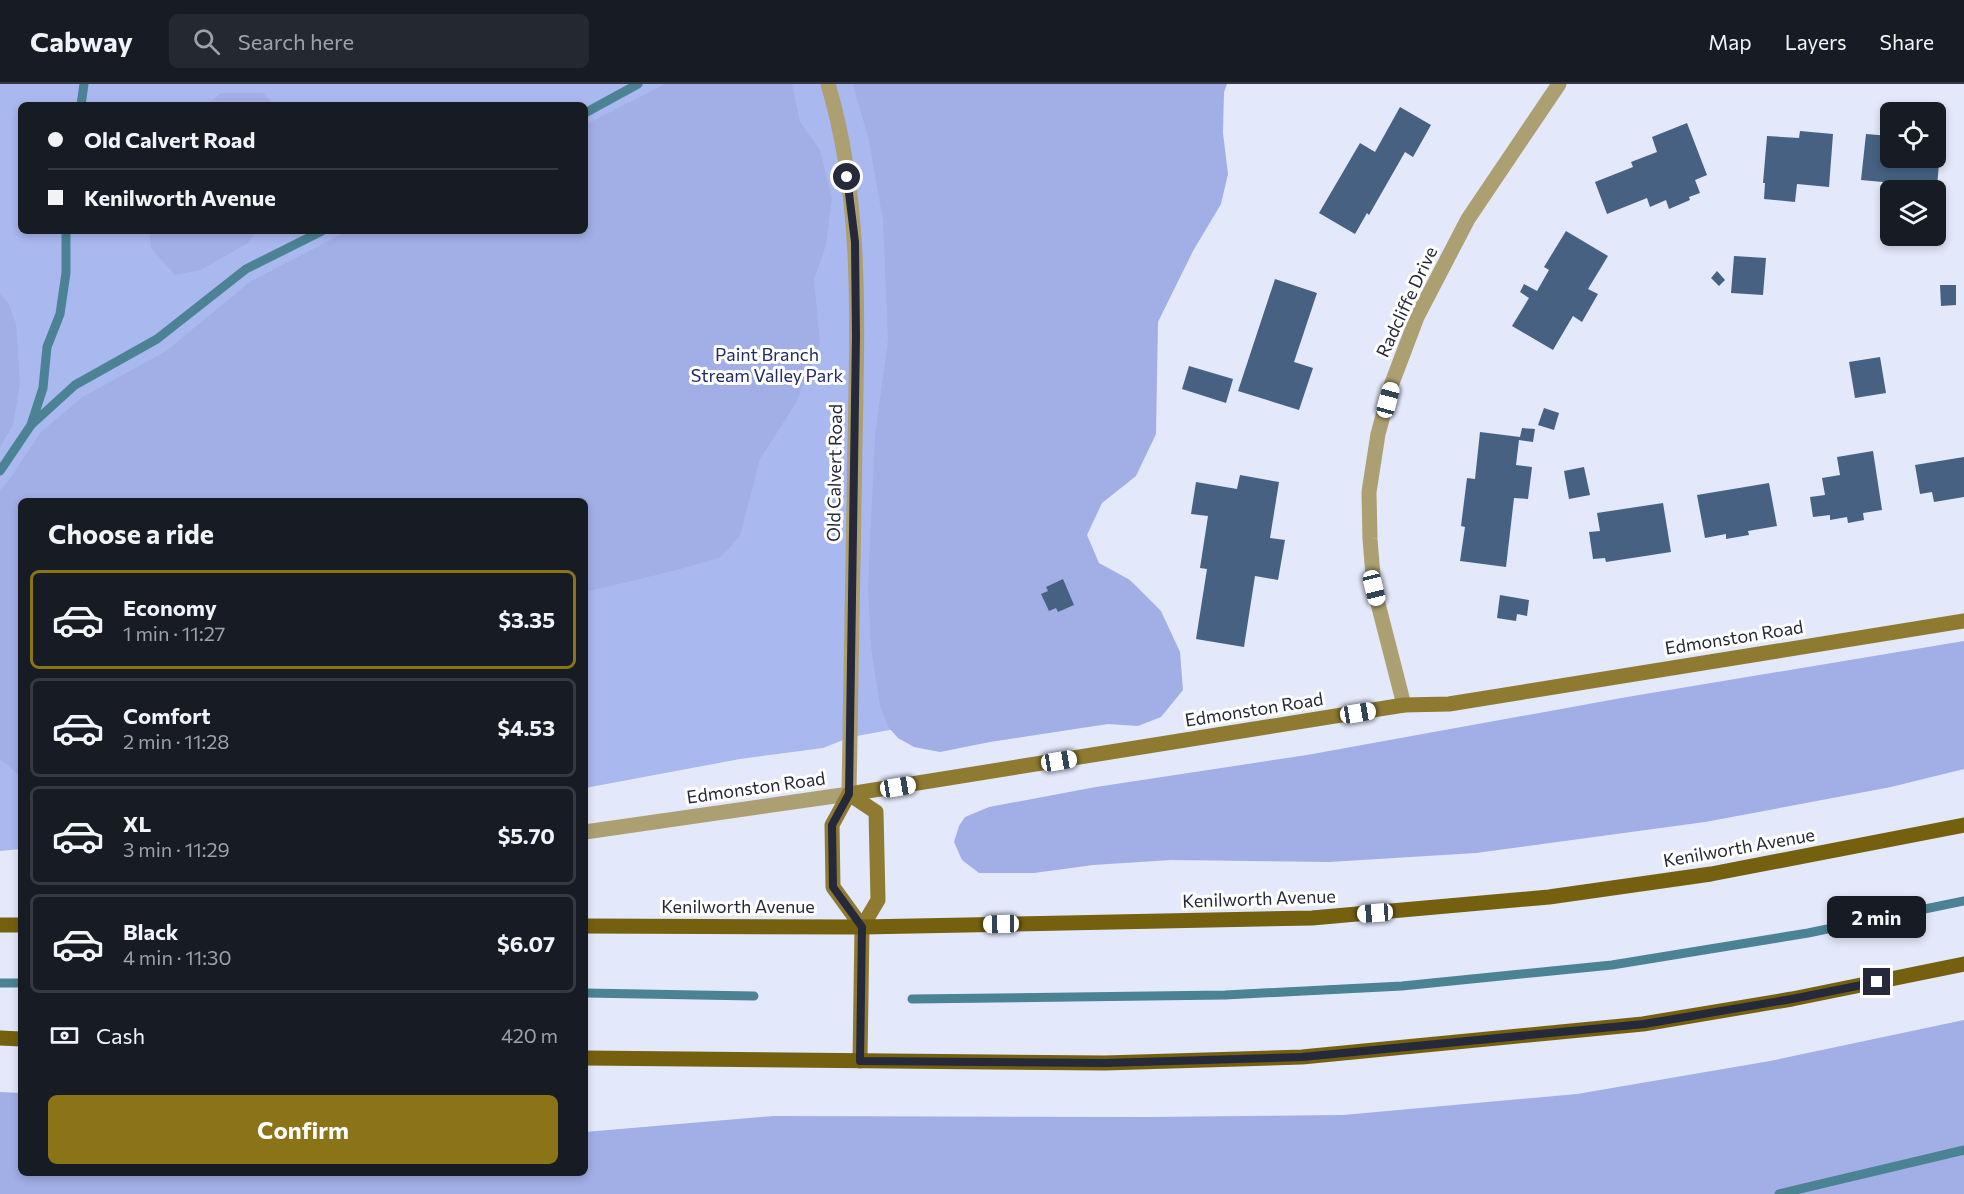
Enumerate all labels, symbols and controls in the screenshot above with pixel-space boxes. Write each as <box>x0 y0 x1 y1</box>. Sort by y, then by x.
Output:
search box <box>169 14 589 68</box>
text: Cabway <box>30 24 133 58</box>
icon: search <box>190 25 223 58</box>
text: Search here <box>238 28 354 55</box>
text: Map <box>1708 29 1752 54</box>
text: Layers <box>1785 29 1847 54</box>
text: Share <box>1880 29 1934 54</box>
map controls <box>1880 102 1946 246</box>
button: locate <box>1880 102 1946 168</box>
text: Old Calvert Road <box>84 126 255 153</box>
route start <box>833 163 860 190</box>
button: layers <box>1880 180 1946 246</box>
text: Kenilworth Avenue <box>84 184 276 211</box>
street label: Radcliffe Drive <box>1371 243 1441 360</box>
park label: Paint Branch Stream Valley Park <box>691 343 843 386</box>
car <box>1375 380 1401 420</box>
street label: Old Calvert Road <box>822 404 846 542</box>
text: Choose a ride <box>48 517 214 550</box>
car <box>1361 568 1387 608</box>
icon: car <box>51 593 105 647</box>
text: Economy <box>123 594 217 621</box>
text: $3.35 <box>498 606 555 633</box>
street label: Edmonston Road <box>1663 615 1805 659</box>
text: 1 min · 11:27 <box>123 621 225 645</box>
street label: Edmonston Road <box>1183 687 1325 731</box>
icon: car <box>51 701 105 755</box>
car <box>1339 701 1377 725</box>
text: Comfort <box>123 702 211 729</box>
text: $4.53 <box>497 714 555 741</box>
text: 2 min · 11:28 <box>123 729 229 753</box>
car <box>1040 749 1078 773</box>
street label: Edmonston Road <box>685 766 827 808</box>
car <box>879 775 917 799</box>
icon: car <box>51 809 105 863</box>
text: XL <box>123 810 151 837</box>
text: $5.70 <box>498 822 555 849</box>
street label: Kenilworth Avenue <box>1661 823 1816 871</box>
text: 3 min · 11:29 <box>123 837 230 861</box>
street label: Kenilworth Avenue <box>1182 884 1336 912</box>
street label: Kenilworth Avenue <box>661 895 815 917</box>
callout: 2 min <box>1828 895 1926 937</box>
car <box>1356 903 1394 923</box>
text: 2 min <box>1852 905 1901 929</box>
car <box>983 915 1019 933</box>
icon: car <box>51 917 105 971</box>
text: Black <box>123 918 178 945</box>
text: $6.07 <box>497 930 555 957</box>
text: 4 min · 11:30 <box>123 945 232 969</box>
route end <box>1863 968 1890 995</box>
icon: cash <box>48 1019 81 1052</box>
text: Cash <box>96 1022 145 1049</box>
text: 420 m <box>501 1023 558 1047</box>
button: Confirm <box>48 1095 558 1164</box>

